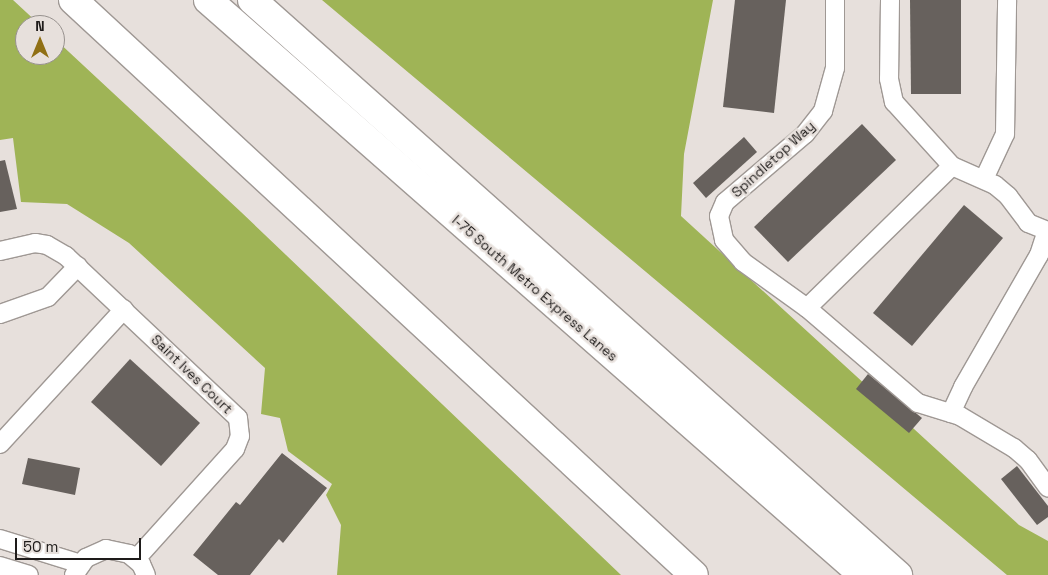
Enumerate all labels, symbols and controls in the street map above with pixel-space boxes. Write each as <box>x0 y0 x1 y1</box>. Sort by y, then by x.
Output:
north arrow <box>15 15 65 65</box>
text: N <box>35 17 45 35</box>
street label: Spindletop Way <box>728 117 818 201</box>
street label: I-75 South Metro Express Lanes <box>449 211 621 365</box>
street label: Saint Ives Court <box>148 331 236 417</box>
scale bar <box>18 528 144 560</box>
text: 50 m <box>23 537 58 556</box>

